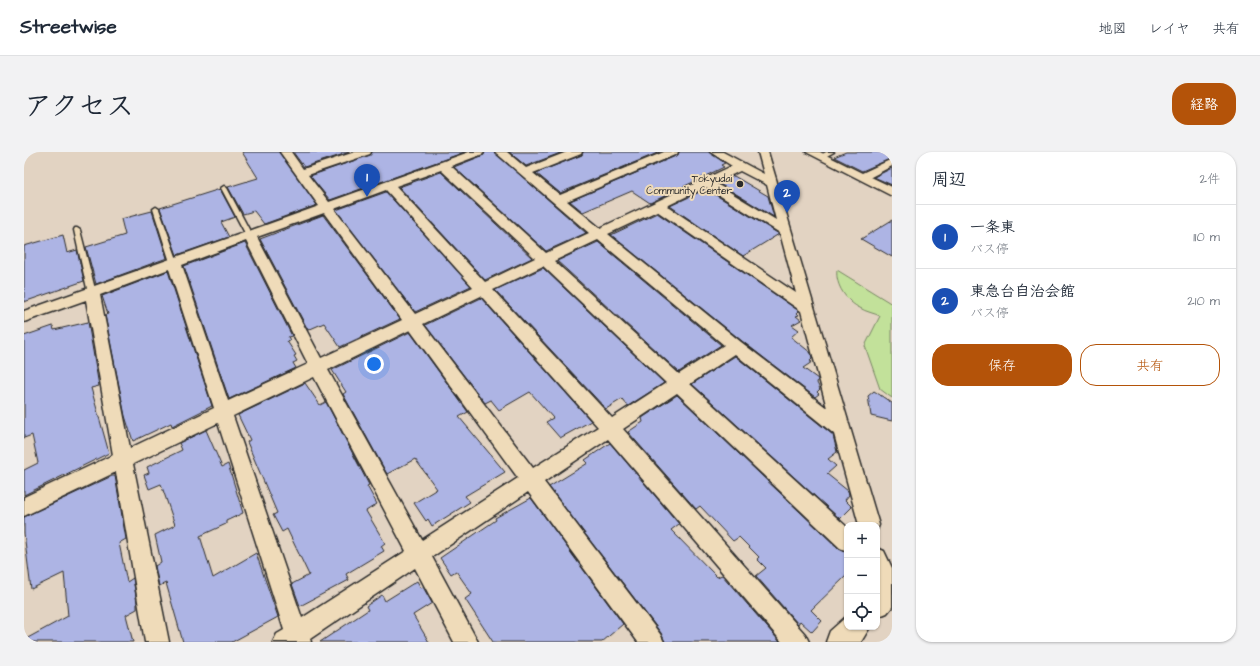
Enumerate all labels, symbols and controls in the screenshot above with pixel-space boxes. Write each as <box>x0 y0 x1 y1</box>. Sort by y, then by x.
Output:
text: Streetwise <box>20 14 117 41</box>
text: 地図 <box>1099 19 1127 39</box>
text: レイヤ <box>1149 19 1190 39</box>
text: 共有 <box>1212 19 1240 39</box>
button: 経路 <box>1172 83 1236 125</box>
text: アクセス <box>24 87 134 126</box>
pin: 1 <box>354 164 380 197</box>
text: 周辺 <box>932 168 966 192</box>
text: 2件 <box>1200 170 1220 188</box>
place label: Tokyudai Community Center <box>646 172 732 199</box>
marker: Tokyudai Community Center <box>735 179 745 189</box>
pin: 2 <box>774 180 800 213</box>
text: 一条東 <box>970 217 1015 238</box>
text: 1 <box>944 228 946 246</box>
text: 110 m <box>1193 228 1220 246</box>
text: バス停 <box>970 240 1009 258</box>
text: 東急台自治会館 <box>970 281 1075 302</box>
text: 2 <box>941 292 949 310</box>
text: 210 m <box>1187 292 1220 310</box>
text: バス停 <box>970 304 1009 322</box>
button: 保存 <box>932 344 1072 386</box>
button: 共有 <box>1080 344 1220 386</box>
your location <box>364 354 384 374</box>
map controls <box>844 522 880 630</box>
button: + <box>844 522 880 558</box>
button: − <box>844 558 880 594</box>
button: locate <box>844 594 880 630</box>

